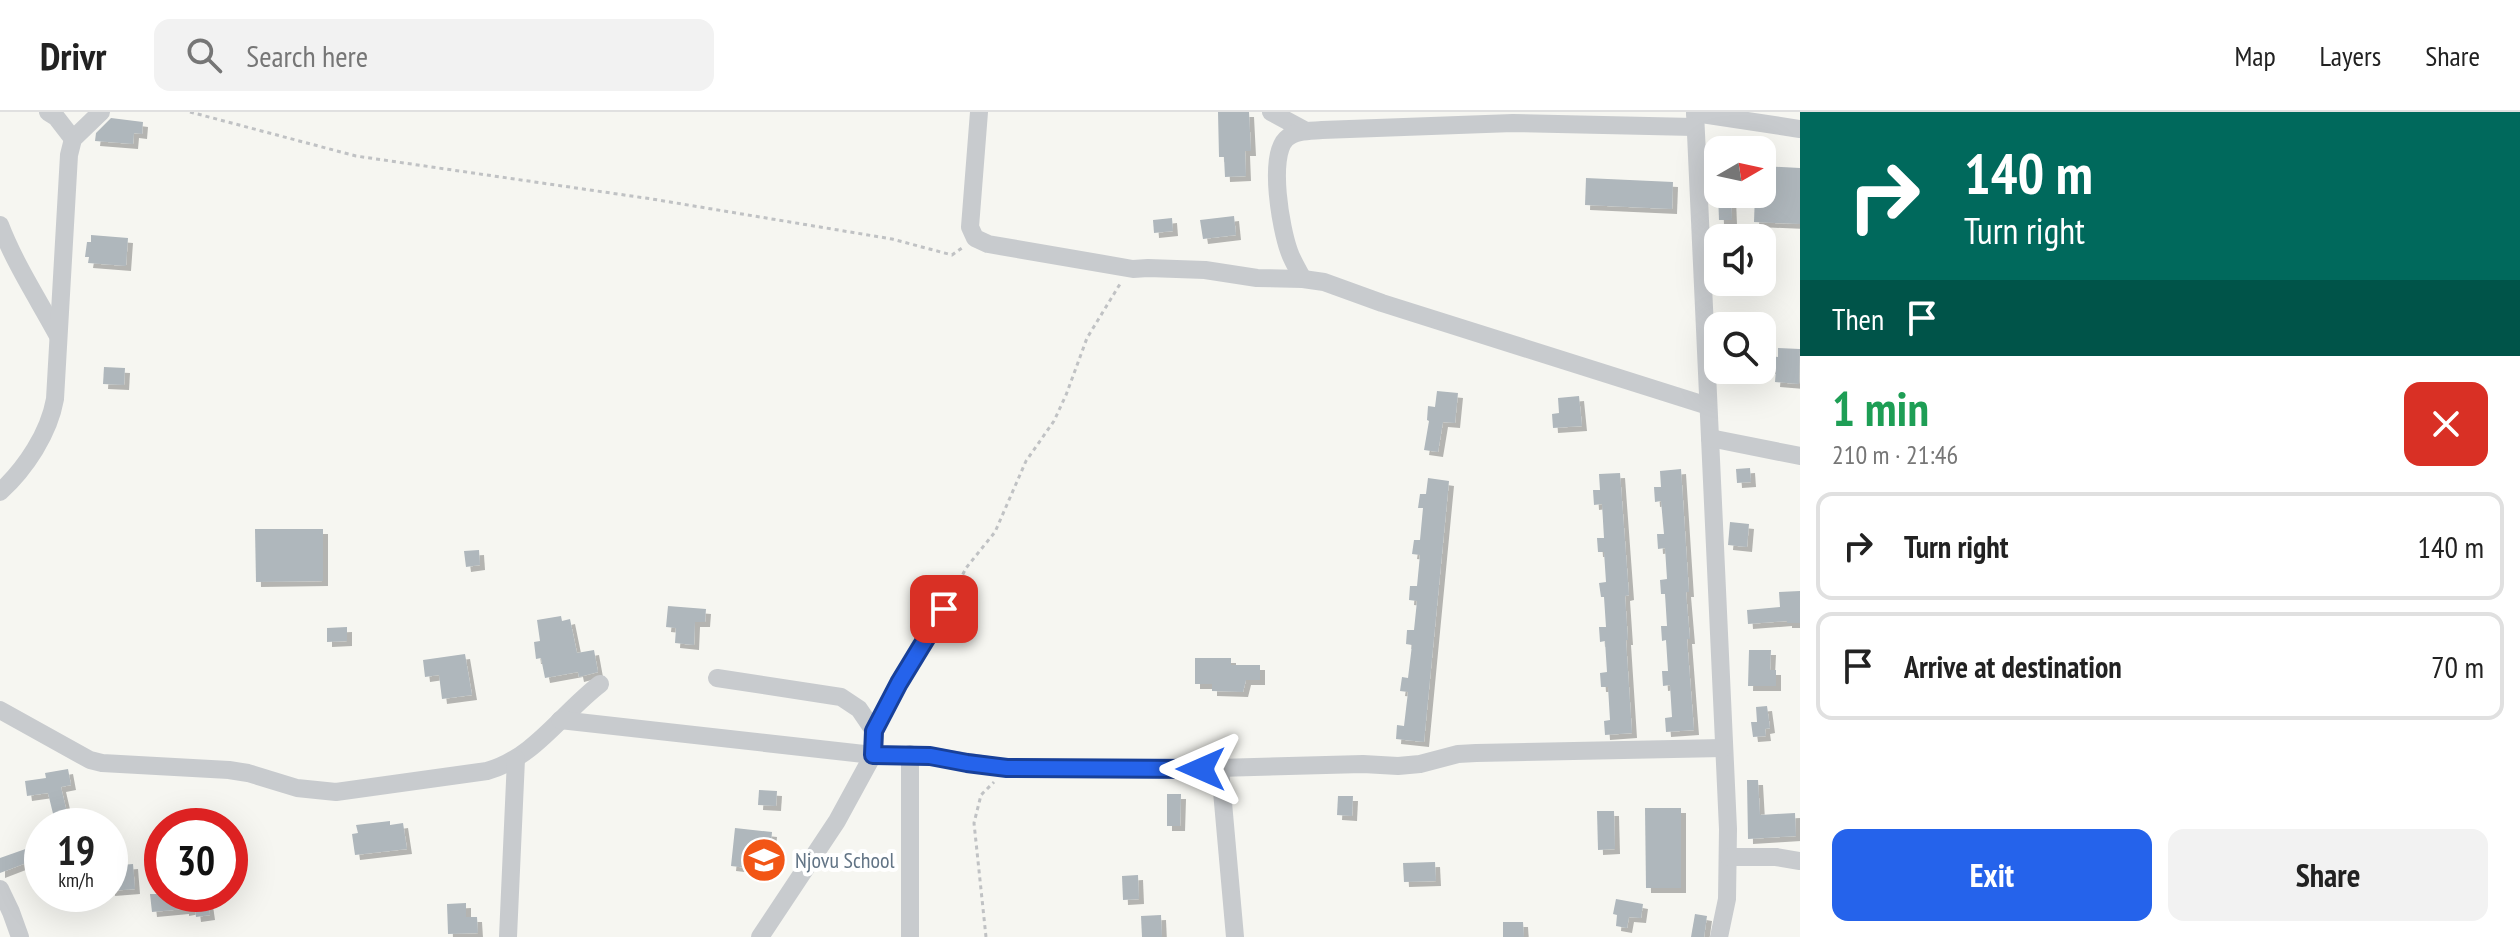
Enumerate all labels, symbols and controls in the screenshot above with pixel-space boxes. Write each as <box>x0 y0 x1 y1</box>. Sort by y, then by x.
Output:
search box <box>154 19 714 91</box>
text: Drivr <box>40 31 106 80</box>
icon: search <box>182 33 226 77</box>
text: Search here <box>246 36 368 75</box>
text: Map <box>2234 37 2276 74</box>
text: Layers <box>2320 37 2381 74</box>
text: Share <box>2425 37 2480 74</box>
north arrow <box>1704 136 1776 208</box>
map controls <box>1704 136 1776 384</box>
text: 140 m <box>1964 137 2093 209</box>
icon: right <box>1832 144 1936 248</box>
text: Turn right <box>1964 207 2085 254</box>
button: sound <box>1704 224 1776 296</box>
icon: arrive <box>1900 296 1944 340</box>
text: Then <box>1832 299 1884 338</box>
button: search <box>1704 312 1776 384</box>
text: 1 min <box>1832 377 1929 439</box>
button: close <box>2404 382 2488 466</box>
text: 210 m · 21:46 <box>1832 438 1958 471</box>
icon: right <box>1836 524 1880 568</box>
text: Turn right <box>1904 527 2008 566</box>
text: 140 m <box>2418 527 2484 566</box>
pin <box>910 575 978 643</box>
icon: arrive <box>922 587 966 631</box>
icon: arrive <box>1836 644 1880 688</box>
text: Arrive at destination <box>1904 647 2122 686</box>
text: 70 m <box>2431 647 2484 686</box>
position arrow <box>1159 727 1243 811</box>
speed limit sign: 30 <box>144 808 248 912</box>
text: 19 <box>57 824 95 876</box>
button: Exit <box>1832 829 2152 921</box>
button: Share <box>2168 829 2488 921</box>
school or university icon: Njovu School <box>740 836 788 884</box>
place label: Njovu School <box>795 846 896 874</box>
text: km/h <box>58 867 94 893</box>

